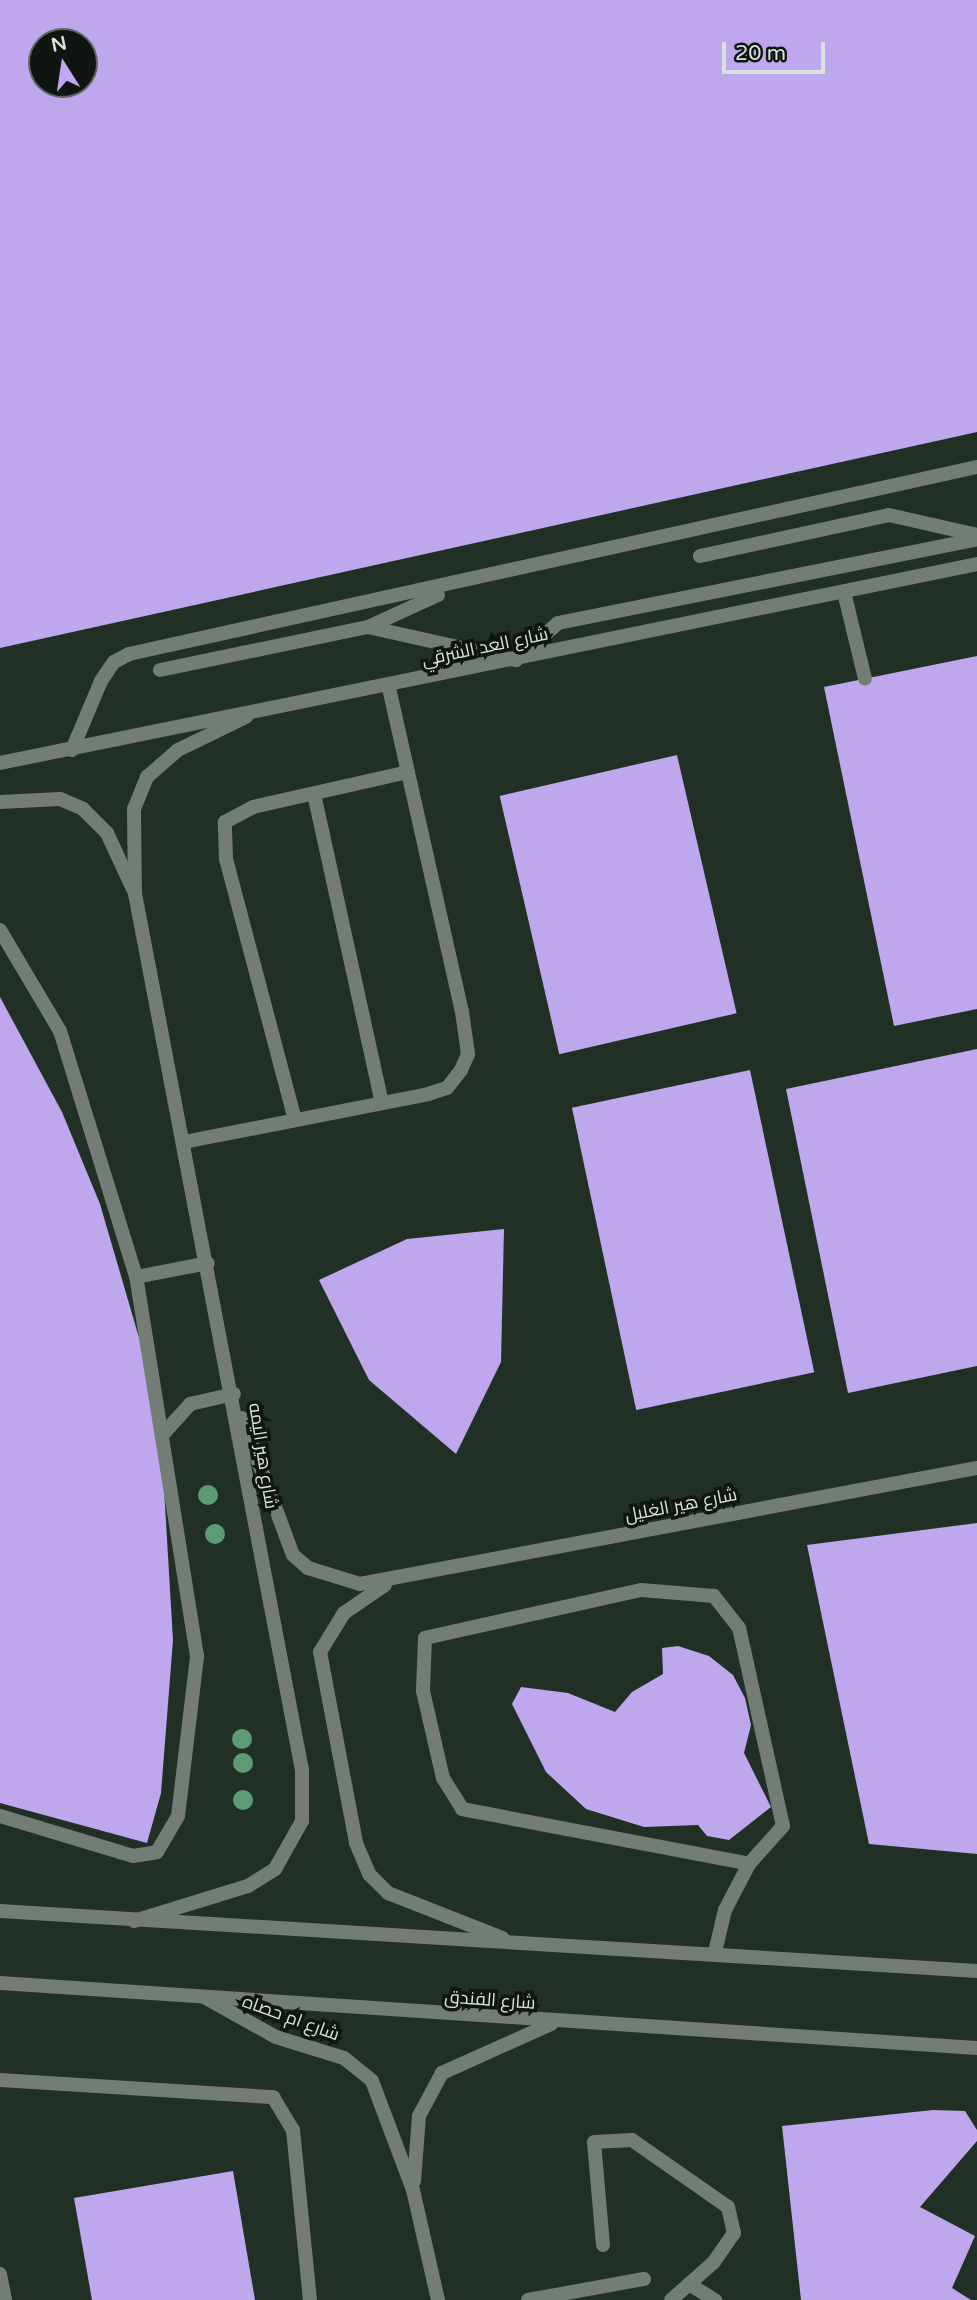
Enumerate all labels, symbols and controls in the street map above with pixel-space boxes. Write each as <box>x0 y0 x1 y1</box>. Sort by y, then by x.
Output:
north arrow <box>28 28 98 98</box>
scale bar <box>725 28 828 72</box>
text: N <box>49 32 69 57</box>
text: 20 m <box>735 41 786 66</box>
street label: شارع العد الشرقي <box>420 623 550 671</box>
street label: شارع هير اليمه <box>244 1402 282 1510</box>
street label: شارع هير الغليل <box>623 1484 739 1526</box>
street label: شارع الفندق <box>444 1986 536 2014</box>
street label: شارع ام حصاه <box>240 1990 342 2046</box>

